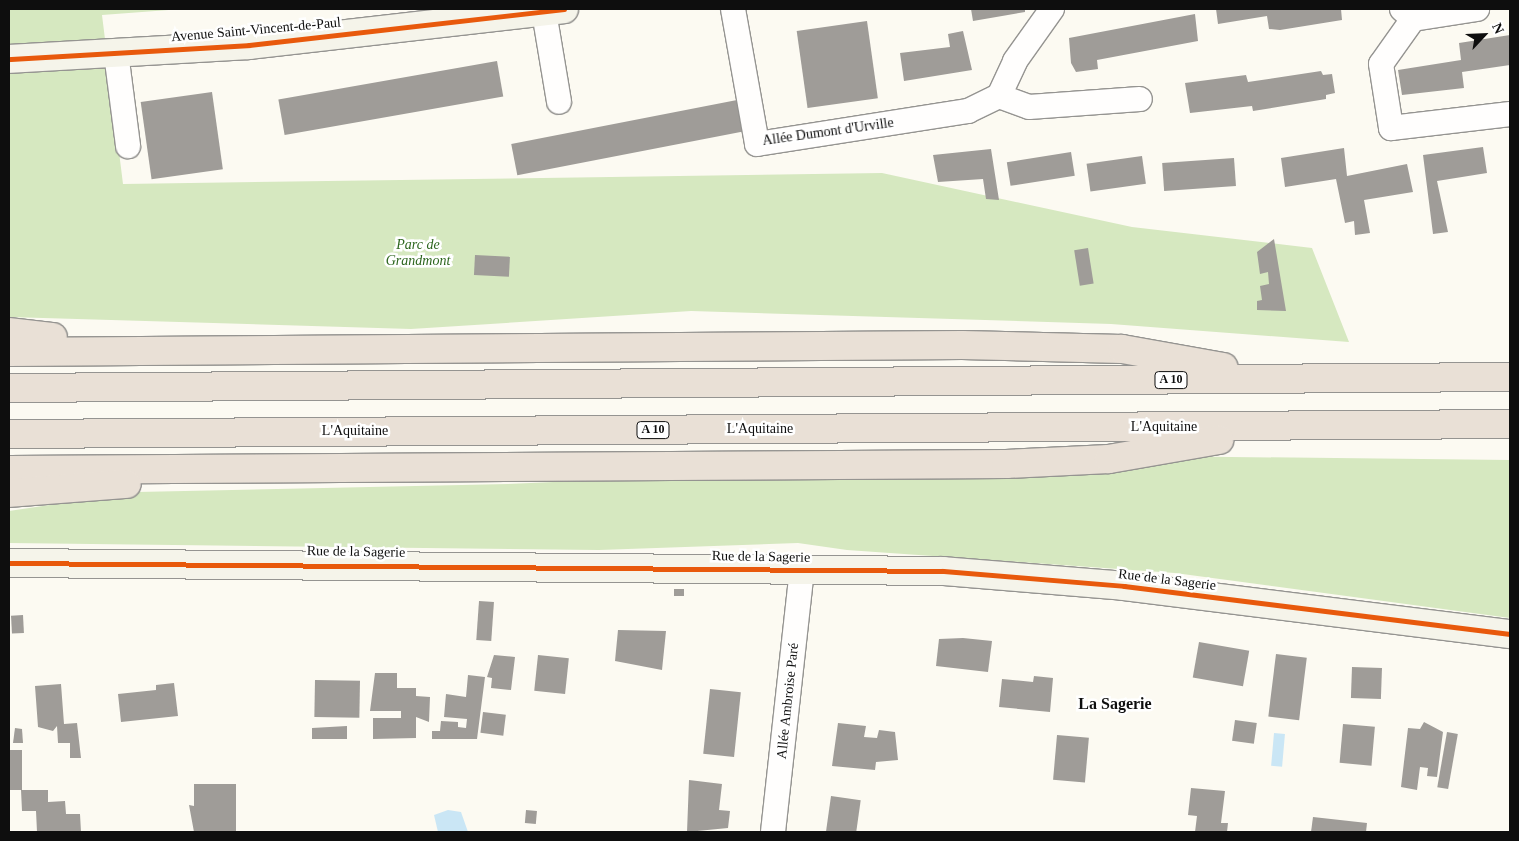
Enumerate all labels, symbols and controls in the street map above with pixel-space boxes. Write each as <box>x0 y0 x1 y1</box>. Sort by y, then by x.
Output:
north arrow <box>1459 10 1509 60</box>
street label: Avenue Saint-Vincent-de-Paul <box>170 14 342 46</box>
text: N <box>1489 21 1507 36</box>
street label: Allée Dumont d'Urville <box>761 114 895 150</box>
park label: Parc de Grandmont <box>386 237 450 270</box>
road number: A 10 <box>1154 370 1188 390</box>
street label: L'Aquitaine <box>1131 419 1197 435</box>
road number: A 10 <box>636 420 670 440</box>
street label: L'Aquitaine <box>727 421 793 437</box>
street label: L'Aquitaine <box>322 423 388 439</box>
street label: Rue de la Sagerie <box>307 543 405 561</box>
street label: Rue de la Sagerie <box>712 548 810 566</box>
street label: Rue de la Sagerie <box>1117 566 1217 594</box>
street label: Allée Ambroise Paré <box>774 642 802 760</box>
district label: La Sagerie <box>1078 694 1152 714</box>

